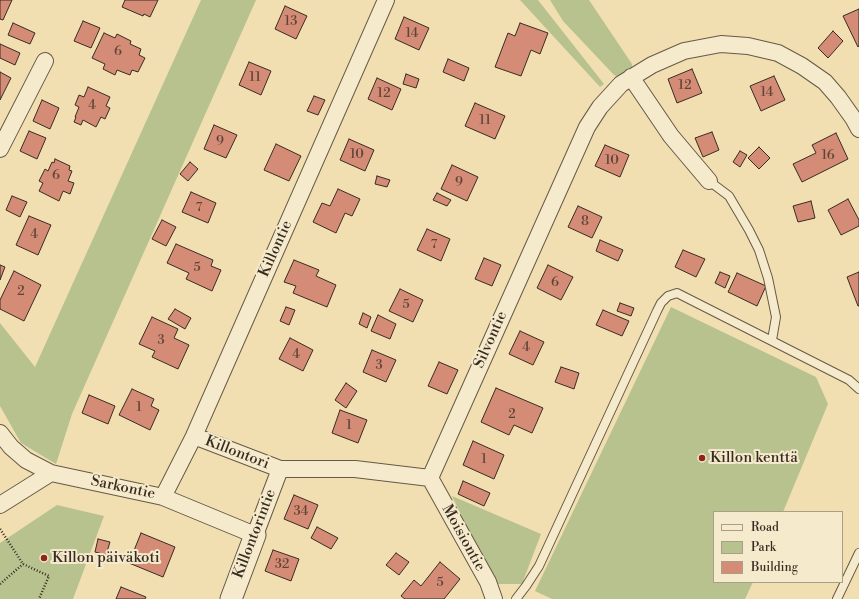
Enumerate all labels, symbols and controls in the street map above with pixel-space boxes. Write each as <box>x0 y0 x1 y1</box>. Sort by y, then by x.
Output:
house number: 13 <box>285 14 297 30</box>
house number: 14 <box>406 26 418 42</box>
house number: 6 <box>114 44 122 60</box>
house number: 11 <box>249 70 261 86</box>
house number: 12 <box>678 78 692 94</box>
house number: 14 <box>761 85 773 101</box>
house number: 12 <box>377 86 391 102</box>
house number: 4 <box>88 98 96 114</box>
house number: 11 <box>479 113 491 129</box>
house number: 9 <box>216 134 224 150</box>
house number: 10 <box>350 147 364 163</box>
house number: 16 <box>821 148 835 164</box>
house number: 10 <box>605 153 619 169</box>
house number: 6 <box>52 168 60 184</box>
house number: 9 <box>455 175 463 191</box>
house number: 7 <box>196 200 202 216</box>
house number: 8 <box>581 214 589 230</box>
street label: Killontie <box>256 218 296 280</box>
house number: 4 <box>30 227 38 243</box>
house number: 7 <box>431 237 437 253</box>
house number: 5 <box>193 260 201 276</box>
house number: 6 <box>551 275 559 291</box>
house number: 2 <box>17 284 25 300</box>
house number: 5 <box>402 297 410 313</box>
street label: Silvontie <box>470 309 512 371</box>
house number: 3 <box>157 333 165 349</box>
house number: 4 <box>522 340 530 356</box>
house number: 4 <box>292 347 300 363</box>
house number: 3 <box>375 358 383 374</box>
house number: 1 <box>136 400 142 416</box>
house number: 2 <box>508 407 516 423</box>
house number: 1 <box>346 418 352 434</box>
street label: Killontori <box>202 433 272 473</box>
place label: Killon kenttä <box>710 449 798 467</box>
house number: 1 <box>481 452 487 468</box>
marker: Killon kenttä <box>697 453 707 463</box>
street label: Sarkontie <box>89 472 157 504</box>
street label: Killontorintie <box>230 487 280 581</box>
street label: Moisiontie <box>437 502 489 574</box>
house number: 34 <box>293 504 309 520</box>
legend <box>713 511 843 583</box>
text: Road <box>751 520 779 535</box>
text: Park <box>751 540 776 555</box>
place label: Killon päiväkoti <box>52 549 160 567</box>
marker: Killon päiväkoti <box>39 553 49 563</box>
house number: 32 <box>275 557 289 573</box>
text: Building <box>751 560 798 575</box>
house number: 5 <box>436 575 444 591</box>

